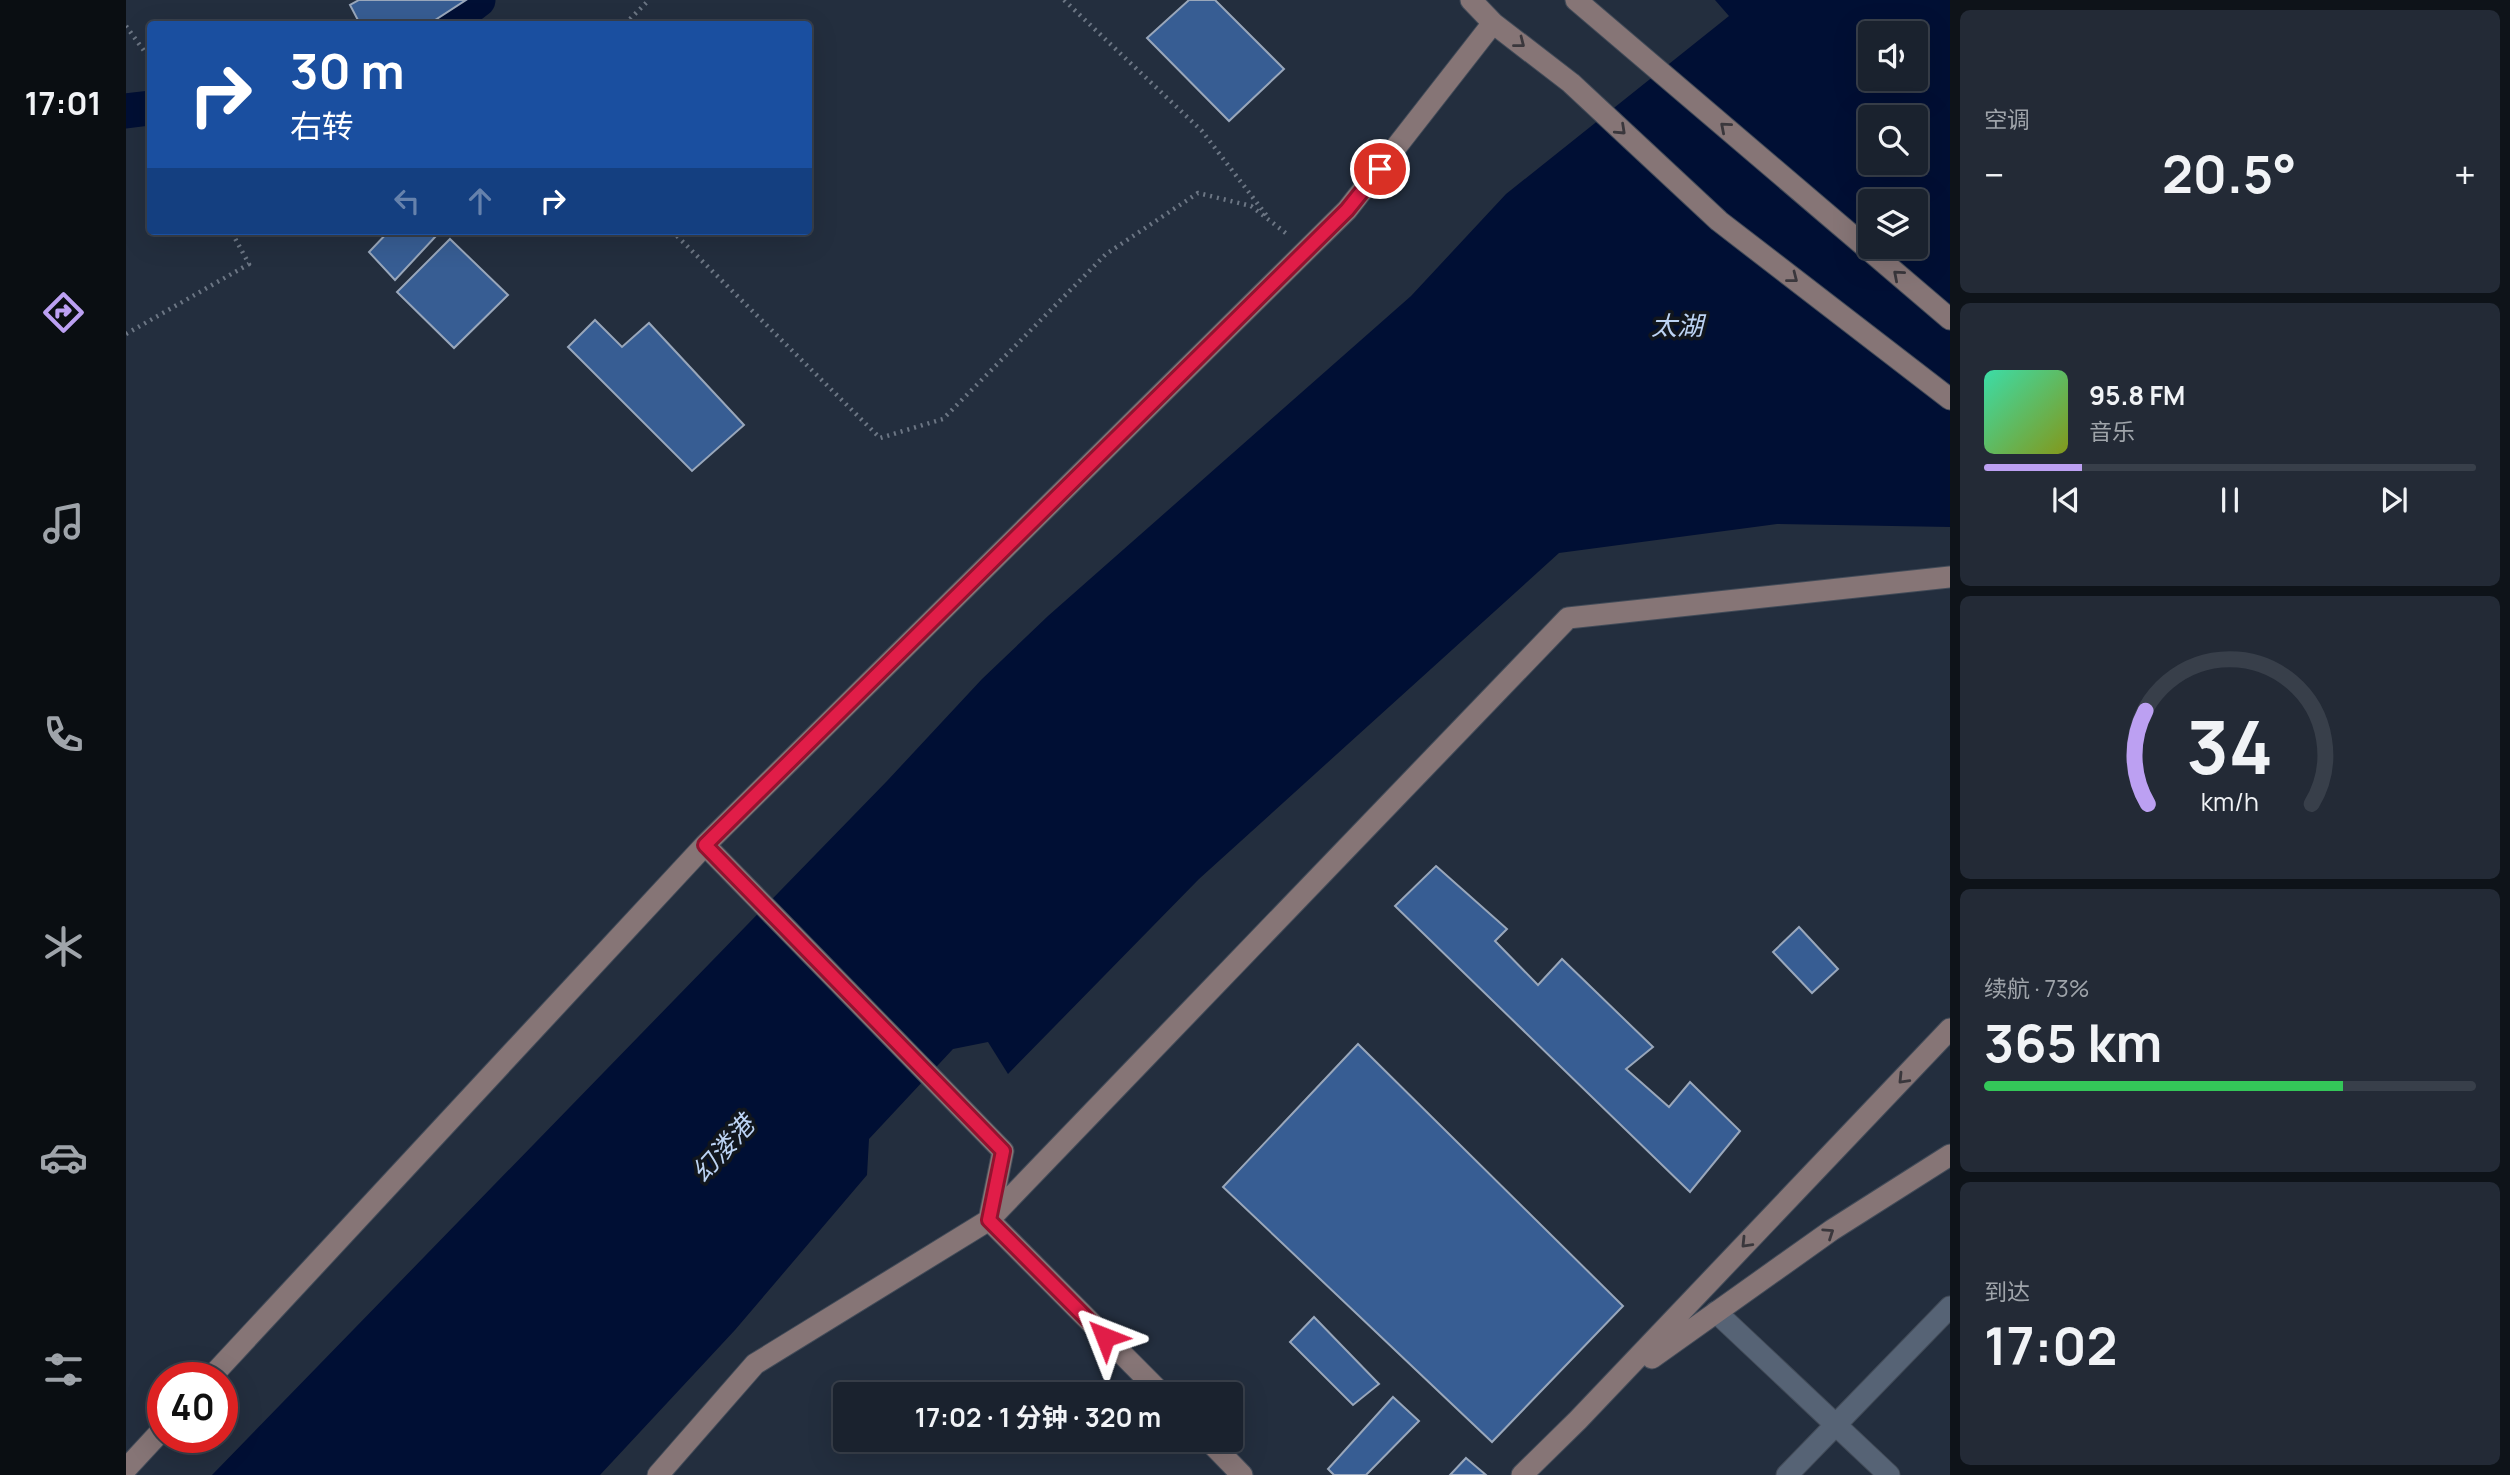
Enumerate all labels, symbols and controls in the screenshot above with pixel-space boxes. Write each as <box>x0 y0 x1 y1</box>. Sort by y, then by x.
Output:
map controls <box>1858 21 1928 259</box>
button: sound <box>1858 21 1928 91</box>
one-way arrow <box>1511 35 1524 47</box>
text: 30 m <box>290 37 405 104</box>
icon: right <box>175 49 266 140</box>
text: 17:01 <box>24 81 102 125</box>
text: 空调 <box>1984 103 2030 135</box>
text: 右转 <box>290 104 354 148</box>
button: search <box>1858 105 1928 175</box>
one-way arrow <box>1613 121 1626 134</box>
one-way arrow <box>1720 123 1733 135</box>
text: 20.5° <box>2162 138 2297 209</box>
pin <box>1350 139 1410 199</box>
text: − <box>1984 148 2005 200</box>
text: + <box>2454 148 2476 200</box>
icon: arrive <box>1361 150 1399 188</box>
icon: left <box>388 182 426 220</box>
icon: ahead <box>461 182 499 220</box>
icon: right <box>534 182 572 220</box>
button: layers <box>1858 189 1928 259</box>
one-way arrow <box>1785 270 1798 283</box>
one-way arrow <box>1893 271 1906 283</box>
icon: directions <box>39 288 88 337</box>
water label: 太湖 <box>1651 307 1707 343</box>
text: 95.8 FM <box>2089 377 2185 413</box>
text: 音乐 <box>2089 415 2135 447</box>
icon: previous <box>2047 481 2085 519</box>
icon: pause <box>2211 481 2249 519</box>
icon: next <box>2375 481 2413 519</box>
icon: music <box>39 499 88 548</box>
text: 34 <box>2187 696 2273 796</box>
icon: phone <box>39 710 88 759</box>
text: km/h <box>2201 783 2259 818</box>
icon: climate <box>39 922 88 971</box>
text: 续航 · 73% <box>1984 972 2089 1004</box>
text: 365 km <box>1984 1007 2162 1078</box>
one-way arrow <box>1898 1070 1911 1083</box>
water label: 幻溇港 <box>683 1104 764 1189</box>
icon: car <box>39 1133 88 1182</box>
one-way arrow <box>1821 1229 1834 1241</box>
one-way arrow <box>1742 1235 1754 1248</box>
text: 到达 <box>1984 1275 2030 1307</box>
position arrow <box>1068 1300 1142 1374</box>
text: 17:02 <box>1984 1310 2118 1381</box>
icon: filters <box>39 1345 88 1394</box>
speed limit sign: 40 <box>147 1362 238 1453</box>
text: 17:02 · 1 分钟 · 320 m <box>915 1399 1161 1435</box>

